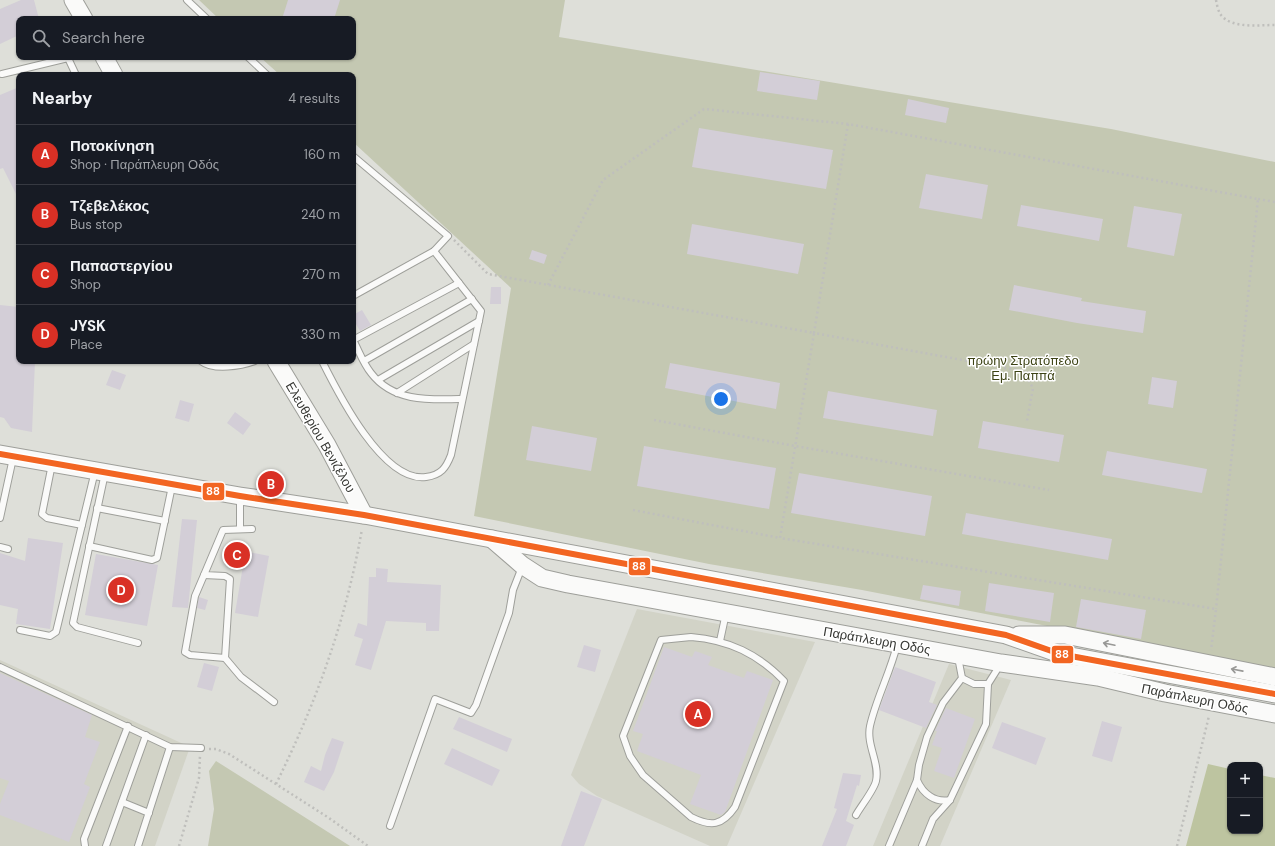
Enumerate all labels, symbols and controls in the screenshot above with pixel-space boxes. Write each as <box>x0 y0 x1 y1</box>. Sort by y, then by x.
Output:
search box <box>16 16 356 60</box>
icon: search <box>30 27 52 49</box>
text: Search here <box>62 28 145 48</box>
text: Nearby <box>32 87 92 109</box>
text: 4 results <box>288 90 340 107</box>
text: Ποτοκίνηση <box>70 136 154 156</box>
text: A <box>40 146 50 163</box>
text: 160 m <box>304 146 340 163</box>
text: Shop · Παράπλευρη Οδός <box>70 156 219 173</box>
text: Τζεβελέκος <box>70 196 149 216</box>
text: B <box>41 206 49 223</box>
text: 240 m <box>301 206 340 223</box>
text: Bus stop <box>70 216 122 233</box>
text: Παπαστεργίου <box>70 256 173 276</box>
text: C <box>40 266 50 283</box>
text: 270 m <box>302 266 340 283</box>
text: Shop <box>70 276 101 293</box>
text: JYSK <box>70 316 106 336</box>
text: D <box>40 326 50 343</box>
text: 330 m <box>301 326 340 343</box>
text: Place <box>70 336 102 353</box>
park label: πρώην Στρατόπεδο Εμ. Παππά <box>967 352 1079 384</box>
street label: Ελευθερίου Βενιζέλου <box>282 379 359 496</box>
your location <box>711 389 731 409</box>
pin: B <box>258 469 284 499</box>
line badge: 88 <box>202 482 225 501</box>
text: 88 <box>206 484 220 498</box>
pin: C <box>224 540 250 570</box>
line badge: 88 <box>628 557 651 576</box>
text: 88 <box>632 559 646 573</box>
pin: D <box>108 575 134 605</box>
street label: Παράπλευρη Οδός <box>822 623 932 658</box>
one-way arrow <box>1103 640 1116 648</box>
line badge: 88 <box>1051 645 1074 664</box>
text: 88 <box>1055 647 1069 661</box>
one-way arrow <box>1231 665 1244 673</box>
street label: Παράπλευρη Οδός <box>1140 680 1250 717</box>
pin: A <box>685 699 711 729</box>
map controls <box>1227 762 1263 834</box>
button: + <box>1227 762 1263 798</box>
button: − <box>1227 798 1263 834</box>

